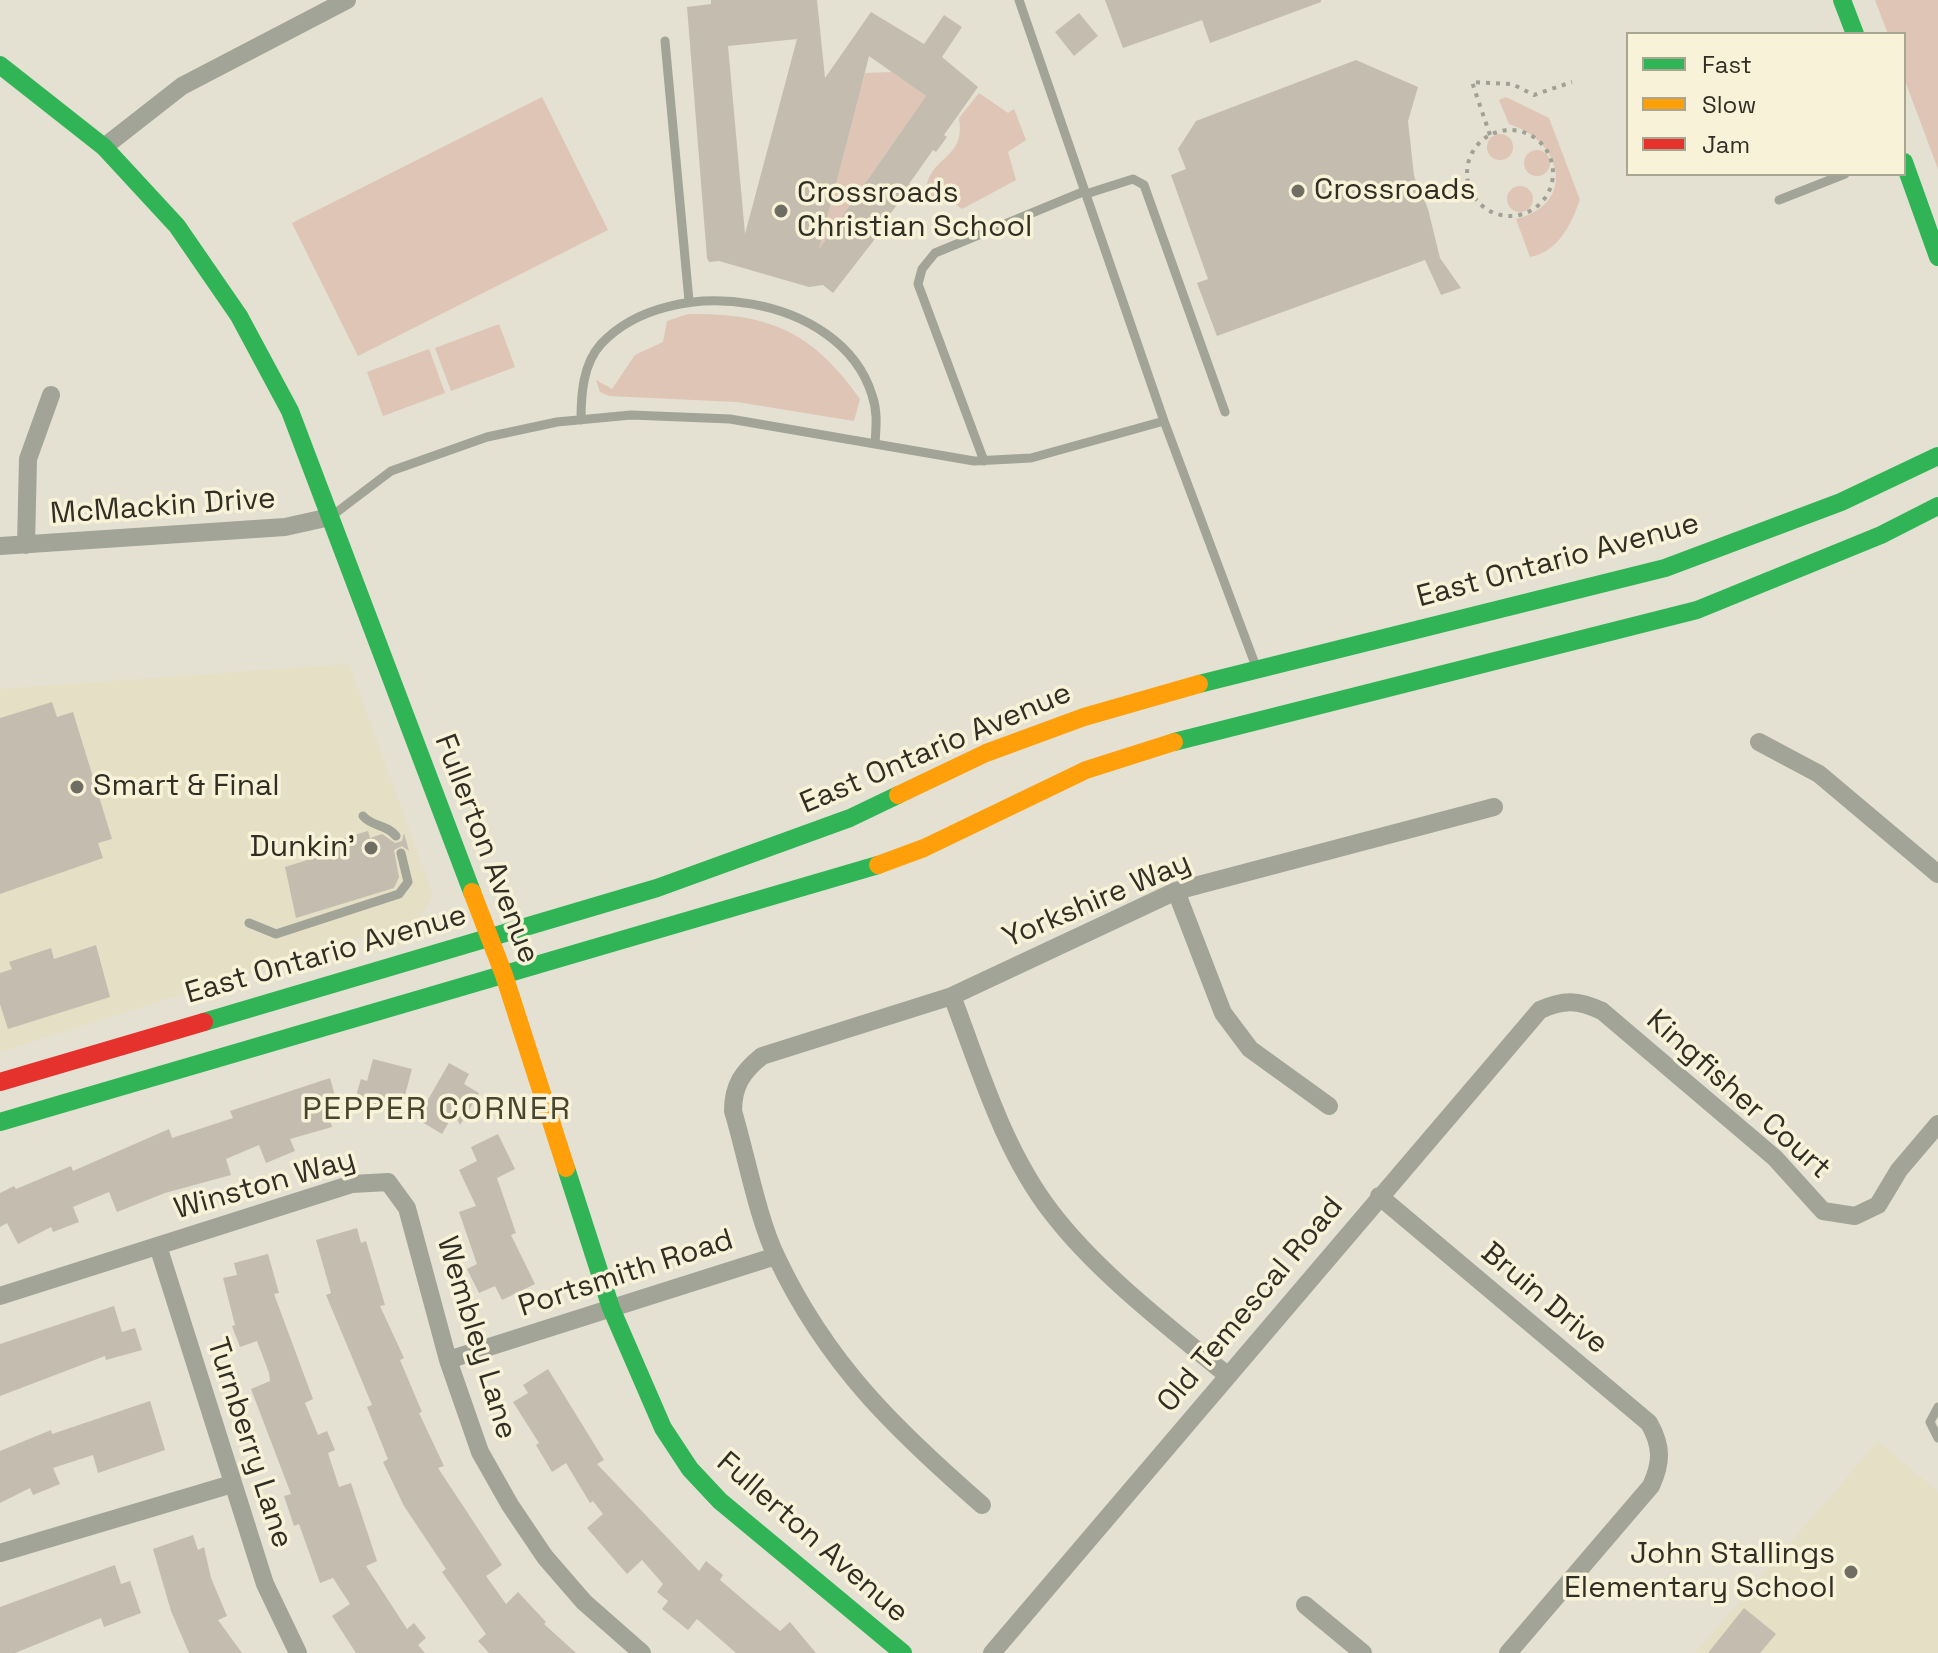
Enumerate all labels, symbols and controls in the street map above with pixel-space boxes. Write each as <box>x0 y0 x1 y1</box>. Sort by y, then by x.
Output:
legend <box>1626 32 1906 176</box>
text: Fast <box>1702 49 1752 80</box>
text: Slow <box>1702 89 1756 120</box>
text: Jam <box>1702 129 1750 160</box>
place label: Crossroads <box>1314 173 1475 209</box>
place label: Crossroads Christian School <box>797 176 1032 246</box>
marker: Crossroads <box>1289 182 1307 200</box>
marker: Crossroads Christian School <box>772 202 790 220</box>
street label: McMackin Drive <box>49 481 277 533</box>
street label: East Ontario Avenue <box>1413 506 1703 616</box>
street label: East Ontario Avenue <box>795 676 1077 822</box>
street label: Fullerton Avenue <box>426 730 546 968</box>
place label: Smart & Final <box>93 769 280 805</box>
marker: Smart & Final <box>68 778 86 796</box>
place label: Dunkin' <box>250 830 355 866</box>
marker: Dunkin' <box>362 839 380 857</box>
street label: Yorkshire Way <box>998 845 1196 957</box>
street label: East Ontario Avenue <box>181 898 471 1012</box>
street label: Kingfisher Court <box>1638 1003 1838 1187</box>
district label: PEPPER CORNER <box>302 1091 572 1129</box>
street label: Winston Way <box>170 1142 360 1228</box>
street label: Old Temescal Road <box>1150 1190 1352 1420</box>
street label: Portsmith Road <box>514 1222 738 1326</box>
street label: Wembley Lane <box>428 1232 524 1444</box>
street label: Bruin Drive <box>1473 1235 1615 1363</box>
street label: Turnberry Lane <box>198 1333 300 1553</box>
street label: Fullerton Avenue <box>709 1445 915 1631</box>
place label: John Stallings Elementary School <box>1564 1537 1835 1608</box>
marker: John Stallings Elementary School <box>1842 1563 1860 1581</box>

